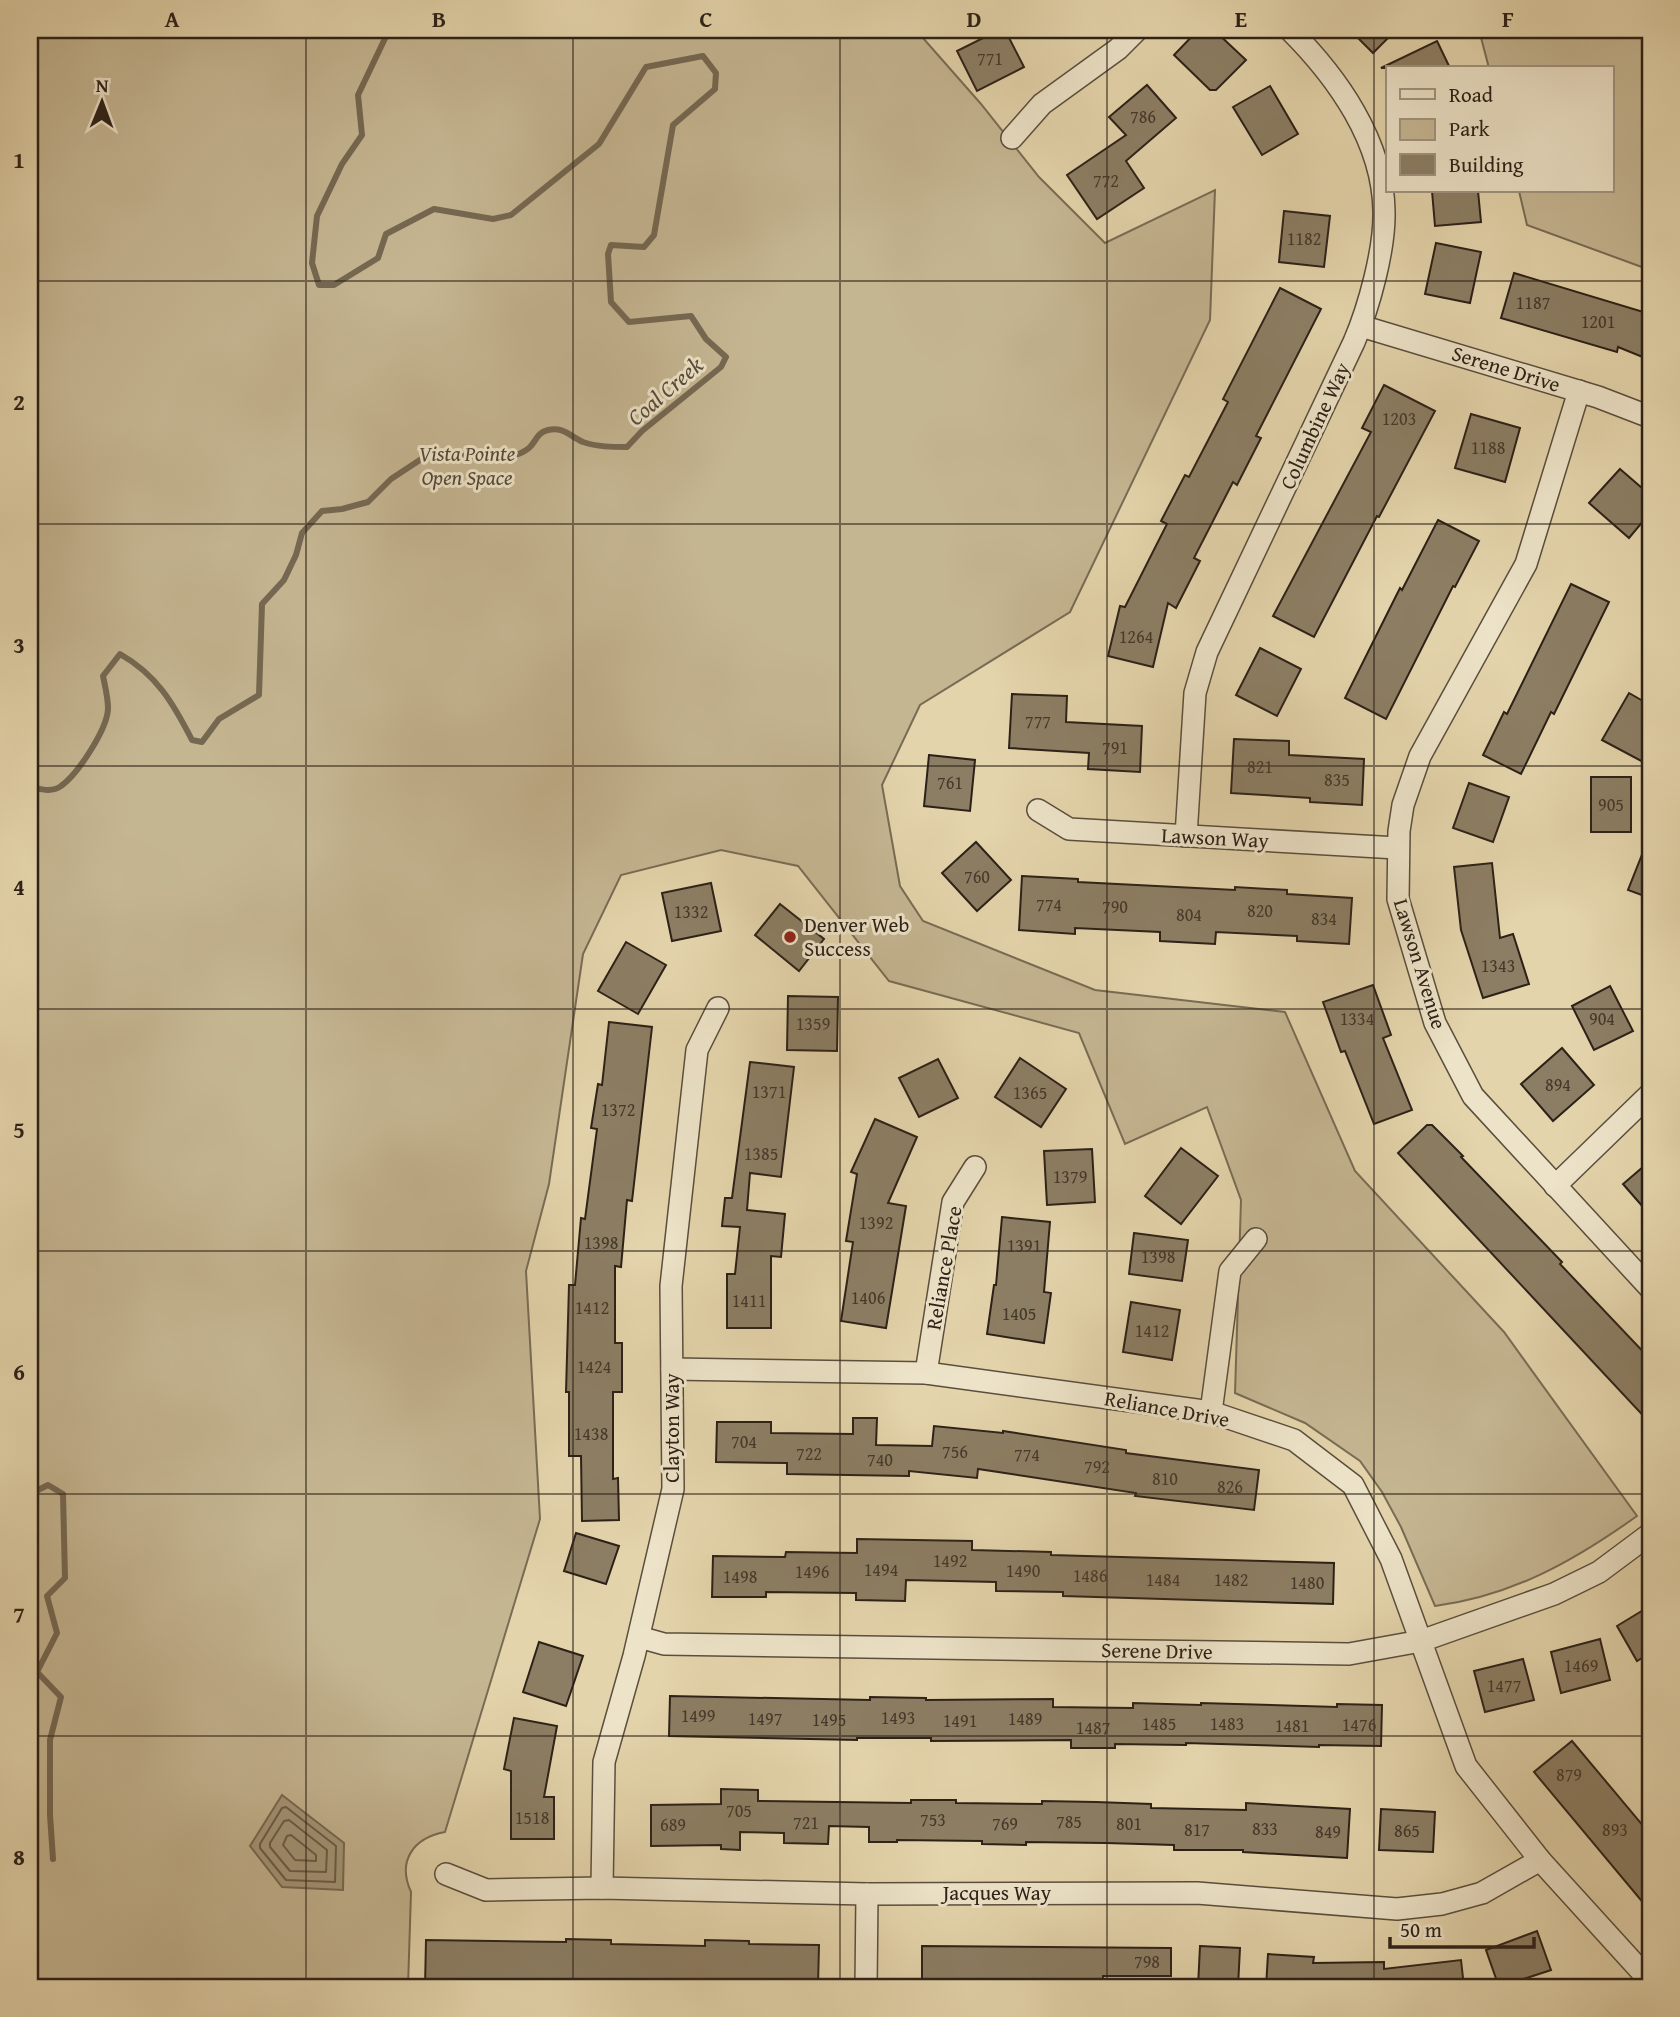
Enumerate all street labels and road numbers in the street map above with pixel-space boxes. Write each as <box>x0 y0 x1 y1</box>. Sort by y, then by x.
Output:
street label: Serene Drive <box>1448 337 1564 400</box>
street label: Columbine Way <box>1272 357 1358 494</box>
street label: Lawson Way <box>1160 819 1270 856</box>
street label: Lawson Avenue <box>1386 895 1455 1033</box>
street label: Reliance Place <box>917 1203 970 1332</box>
street label: Clayton Way <box>656 1373 687 1483</box>
street label: Reliance Drive <box>1102 1382 1232 1435</box>
street label: Serene Drive <box>1101 1634 1213 1667</box>
street label: Jacques Way <box>940 1877 1052 1908</box>

